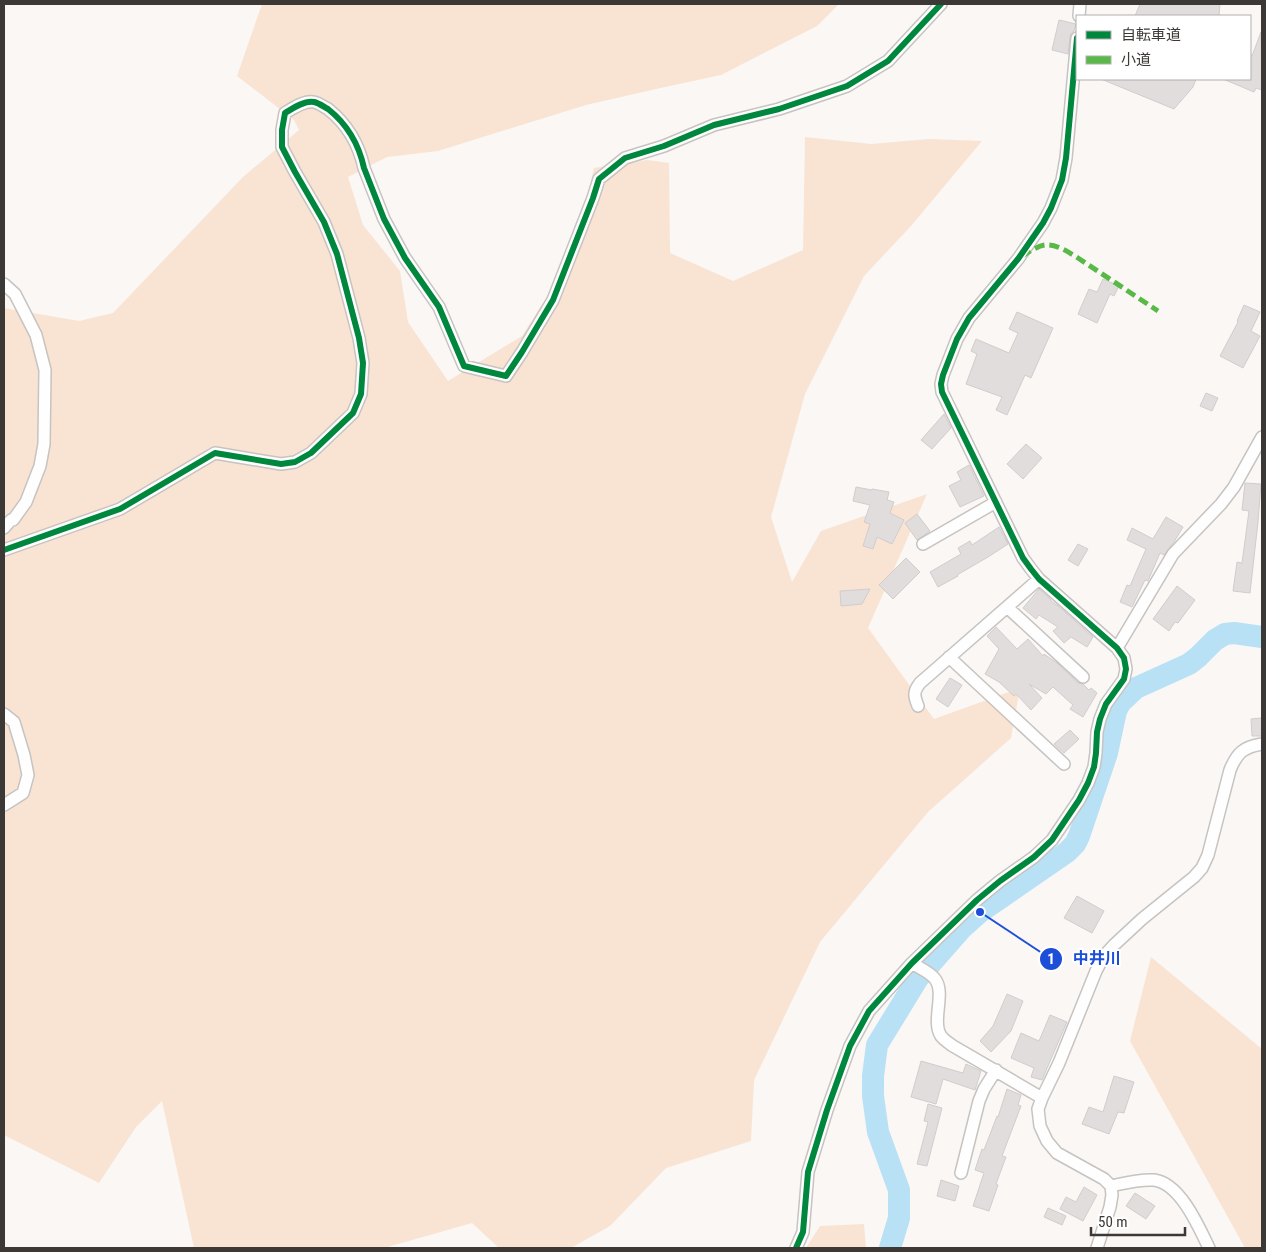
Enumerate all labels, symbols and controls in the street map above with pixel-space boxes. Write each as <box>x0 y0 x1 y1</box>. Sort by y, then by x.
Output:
legend <box>1076 15 1251 80</box>
text: 自転車道 <box>1121 26 1181 44</box>
text: 小道 <box>1121 51 1151 69</box>
callout: 中井川 <box>1038 943 1131 974</box>
text: 中井川 <box>1073 949 1121 968</box>
text: 1 <box>1047 950 1055 968</box>
scale bar <box>1091 1204 1185 1236</box>
text: 50 m <box>1098 1213 1128 1231</box>

